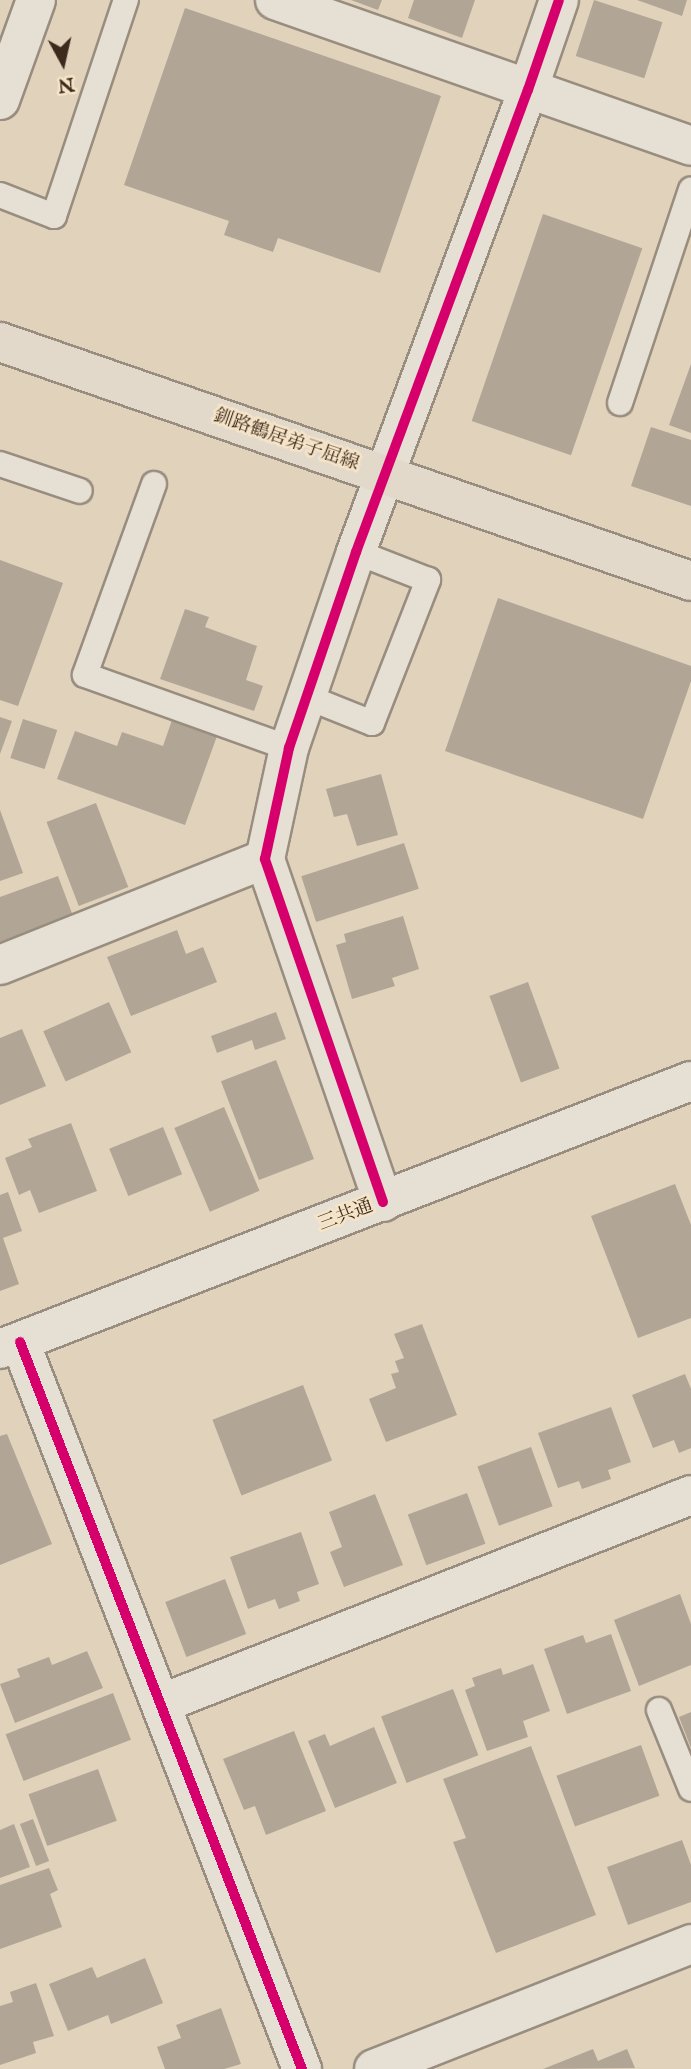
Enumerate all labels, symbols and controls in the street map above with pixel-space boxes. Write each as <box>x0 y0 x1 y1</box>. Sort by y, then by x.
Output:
north arrow <box>28 28 98 98</box>
text: N <box>56 71 76 97</box>
street label: 釧路鶴居弟子屈線 <box>210 405 362 477</box>
street label: 三共通 <box>315 1195 377 1237</box>

